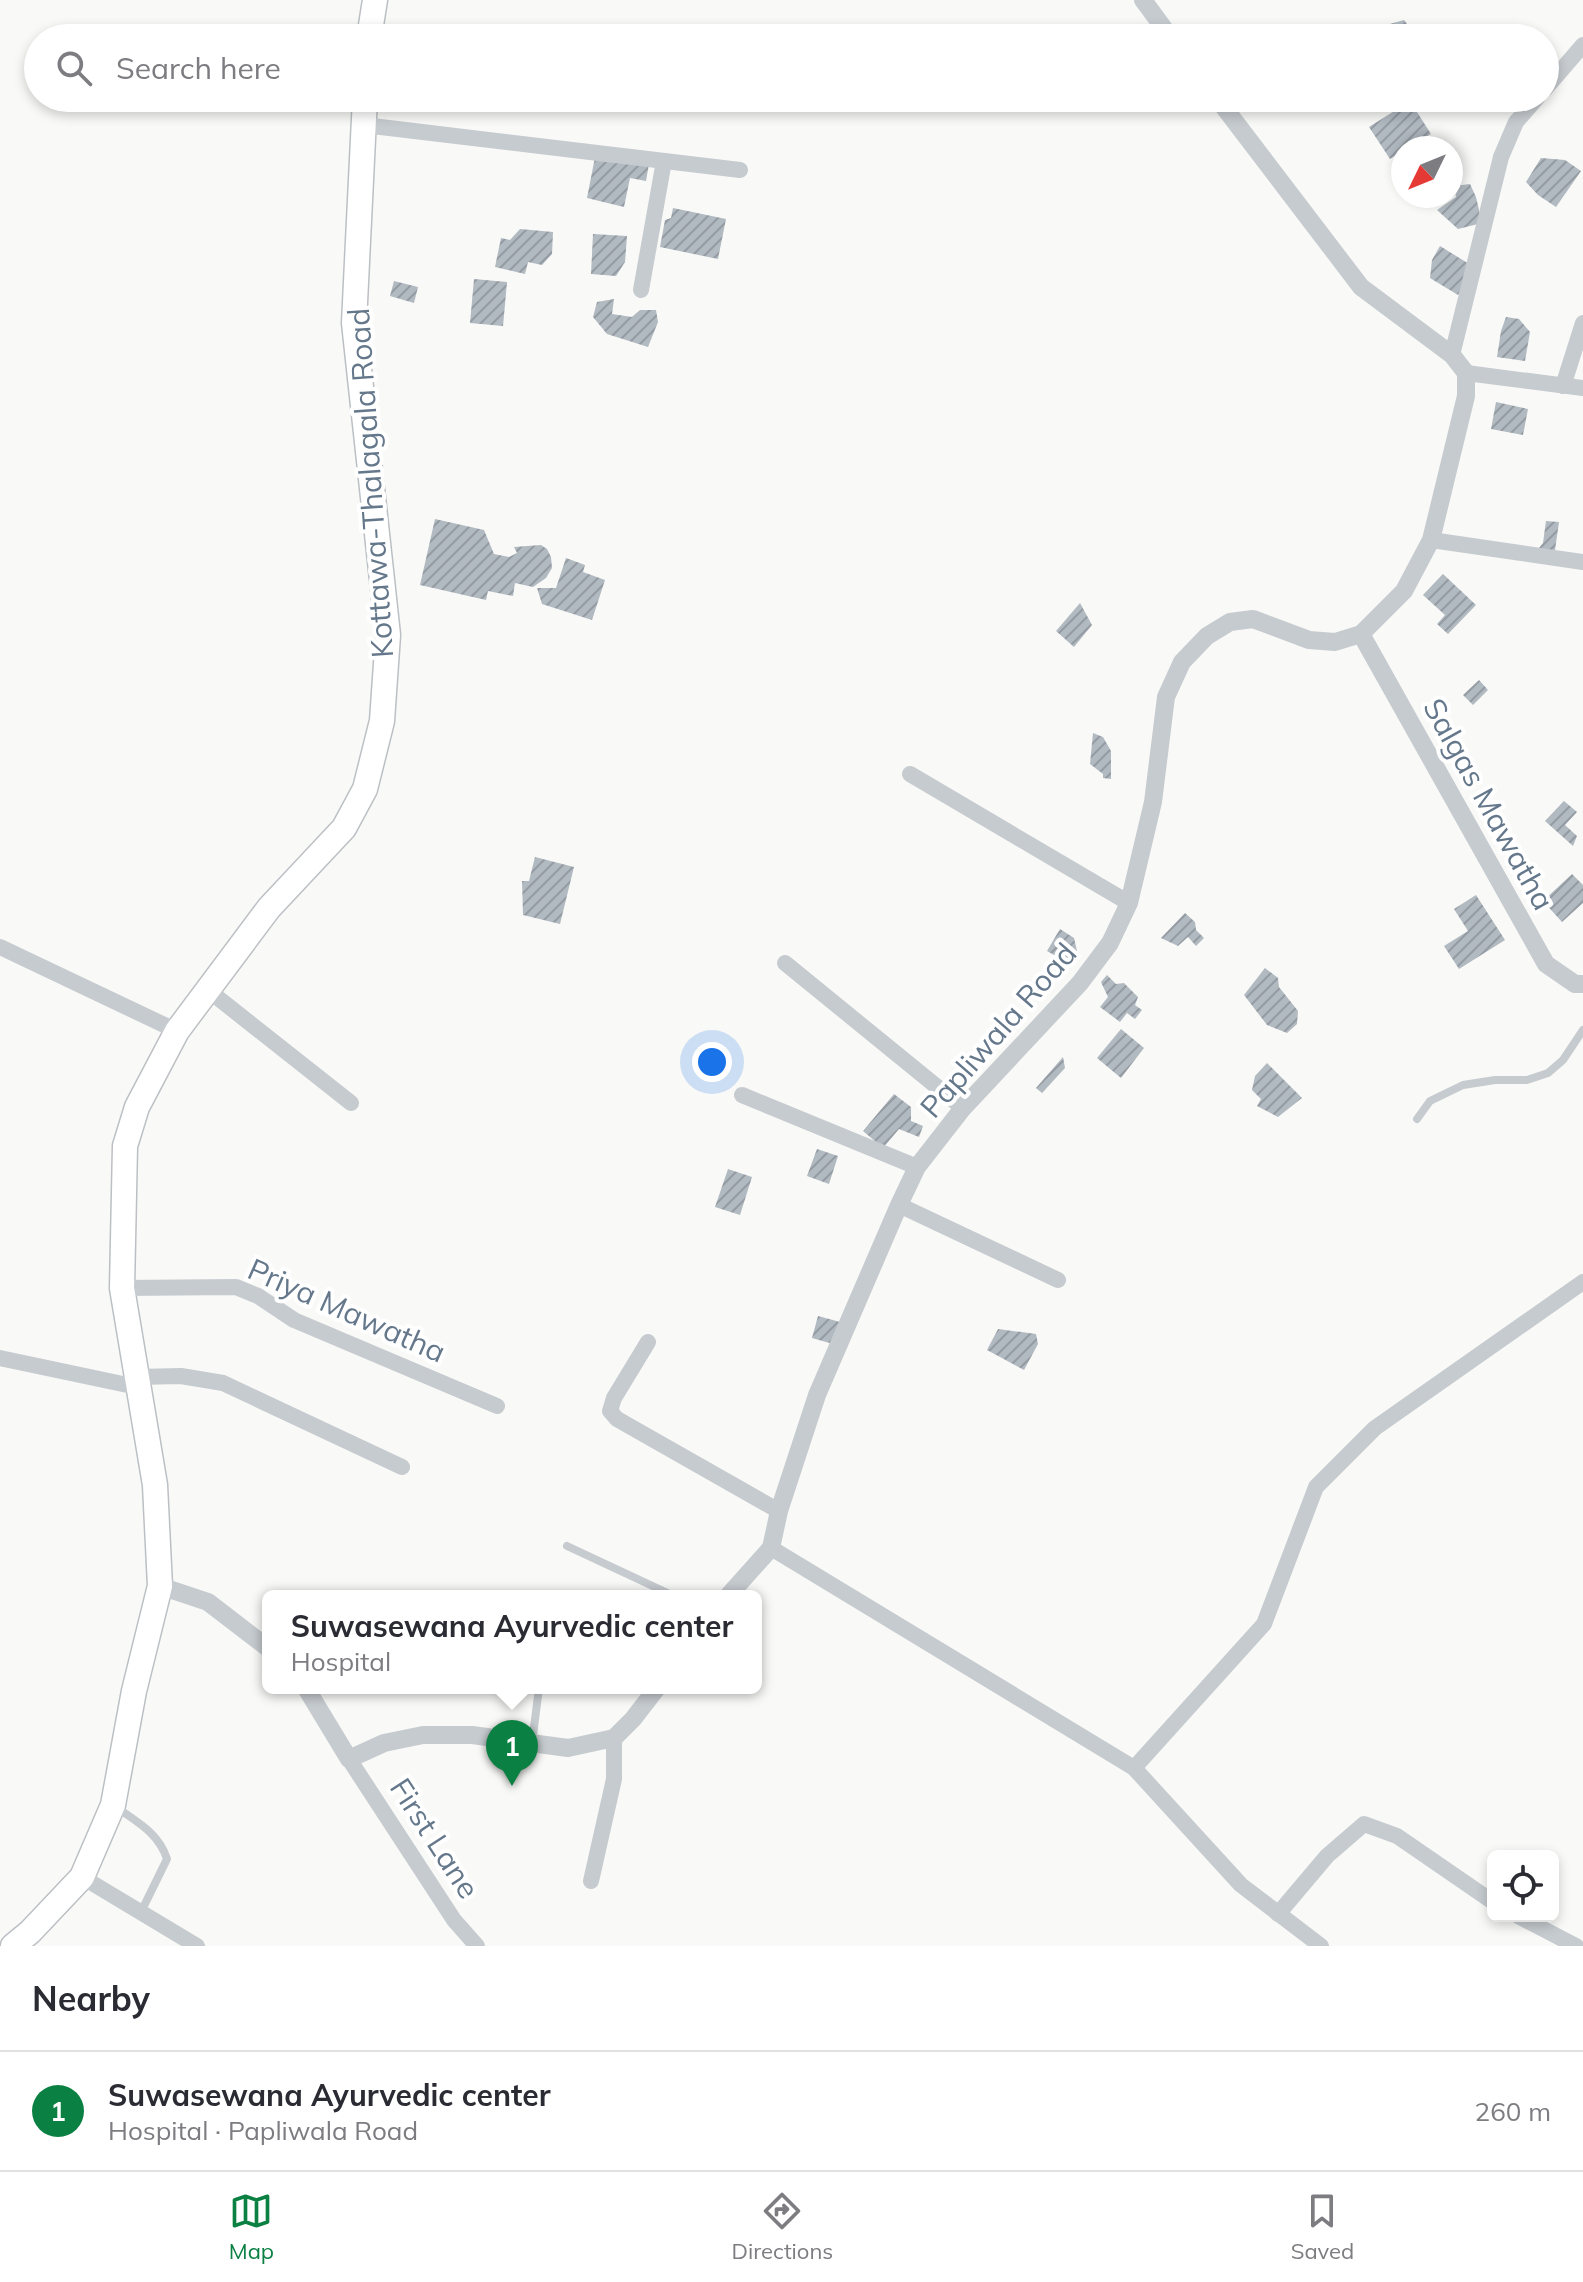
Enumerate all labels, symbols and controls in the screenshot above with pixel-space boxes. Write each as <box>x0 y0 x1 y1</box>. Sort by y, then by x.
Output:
search box <box>24 24 1559 112</box>
icon: search <box>52 46 96 90</box>
text: Search here <box>116 49 281 87</box>
north arrow <box>1391 136 1463 208</box>
street label: Kottawa-Thalagala Road <box>339 307 401 659</box>
street label: Salgas Mawatha <box>1415 692 1563 916</box>
street label: Papliwala Road <box>912 935 1084 1125</box>
your location <box>692 1042 732 1082</box>
street label: Priya Mawatha <box>242 1249 452 1371</box>
popup <box>262 1590 762 1694</box>
text: Suwasewana Ayurvedic center <box>291 1607 733 1645</box>
text: Hospital <box>291 1645 391 1678</box>
pin: 1 <box>486 1720 538 1786</box>
street label: First Lane <box>382 1771 488 1905</box>
map controls <box>1487 1850 1559 1922</box>
button: locate <box>1487 1850 1559 1922</box>
text: Nearby <box>32 1977 150 2020</box>
text: Suwasewana Ayurvedic center <box>108 2076 551 2114</box>
text: 1 <box>50 2095 66 2128</box>
text: 260 m <box>1475 2095 1551 2128</box>
text: Hospital · Papliwala Road <box>108 2114 418 2147</box>
tab: Map <box>229 2189 274 2265</box>
tab: Directions <box>732 2189 833 2265</box>
tab: Saved <box>1291 2189 1354 2265</box>

